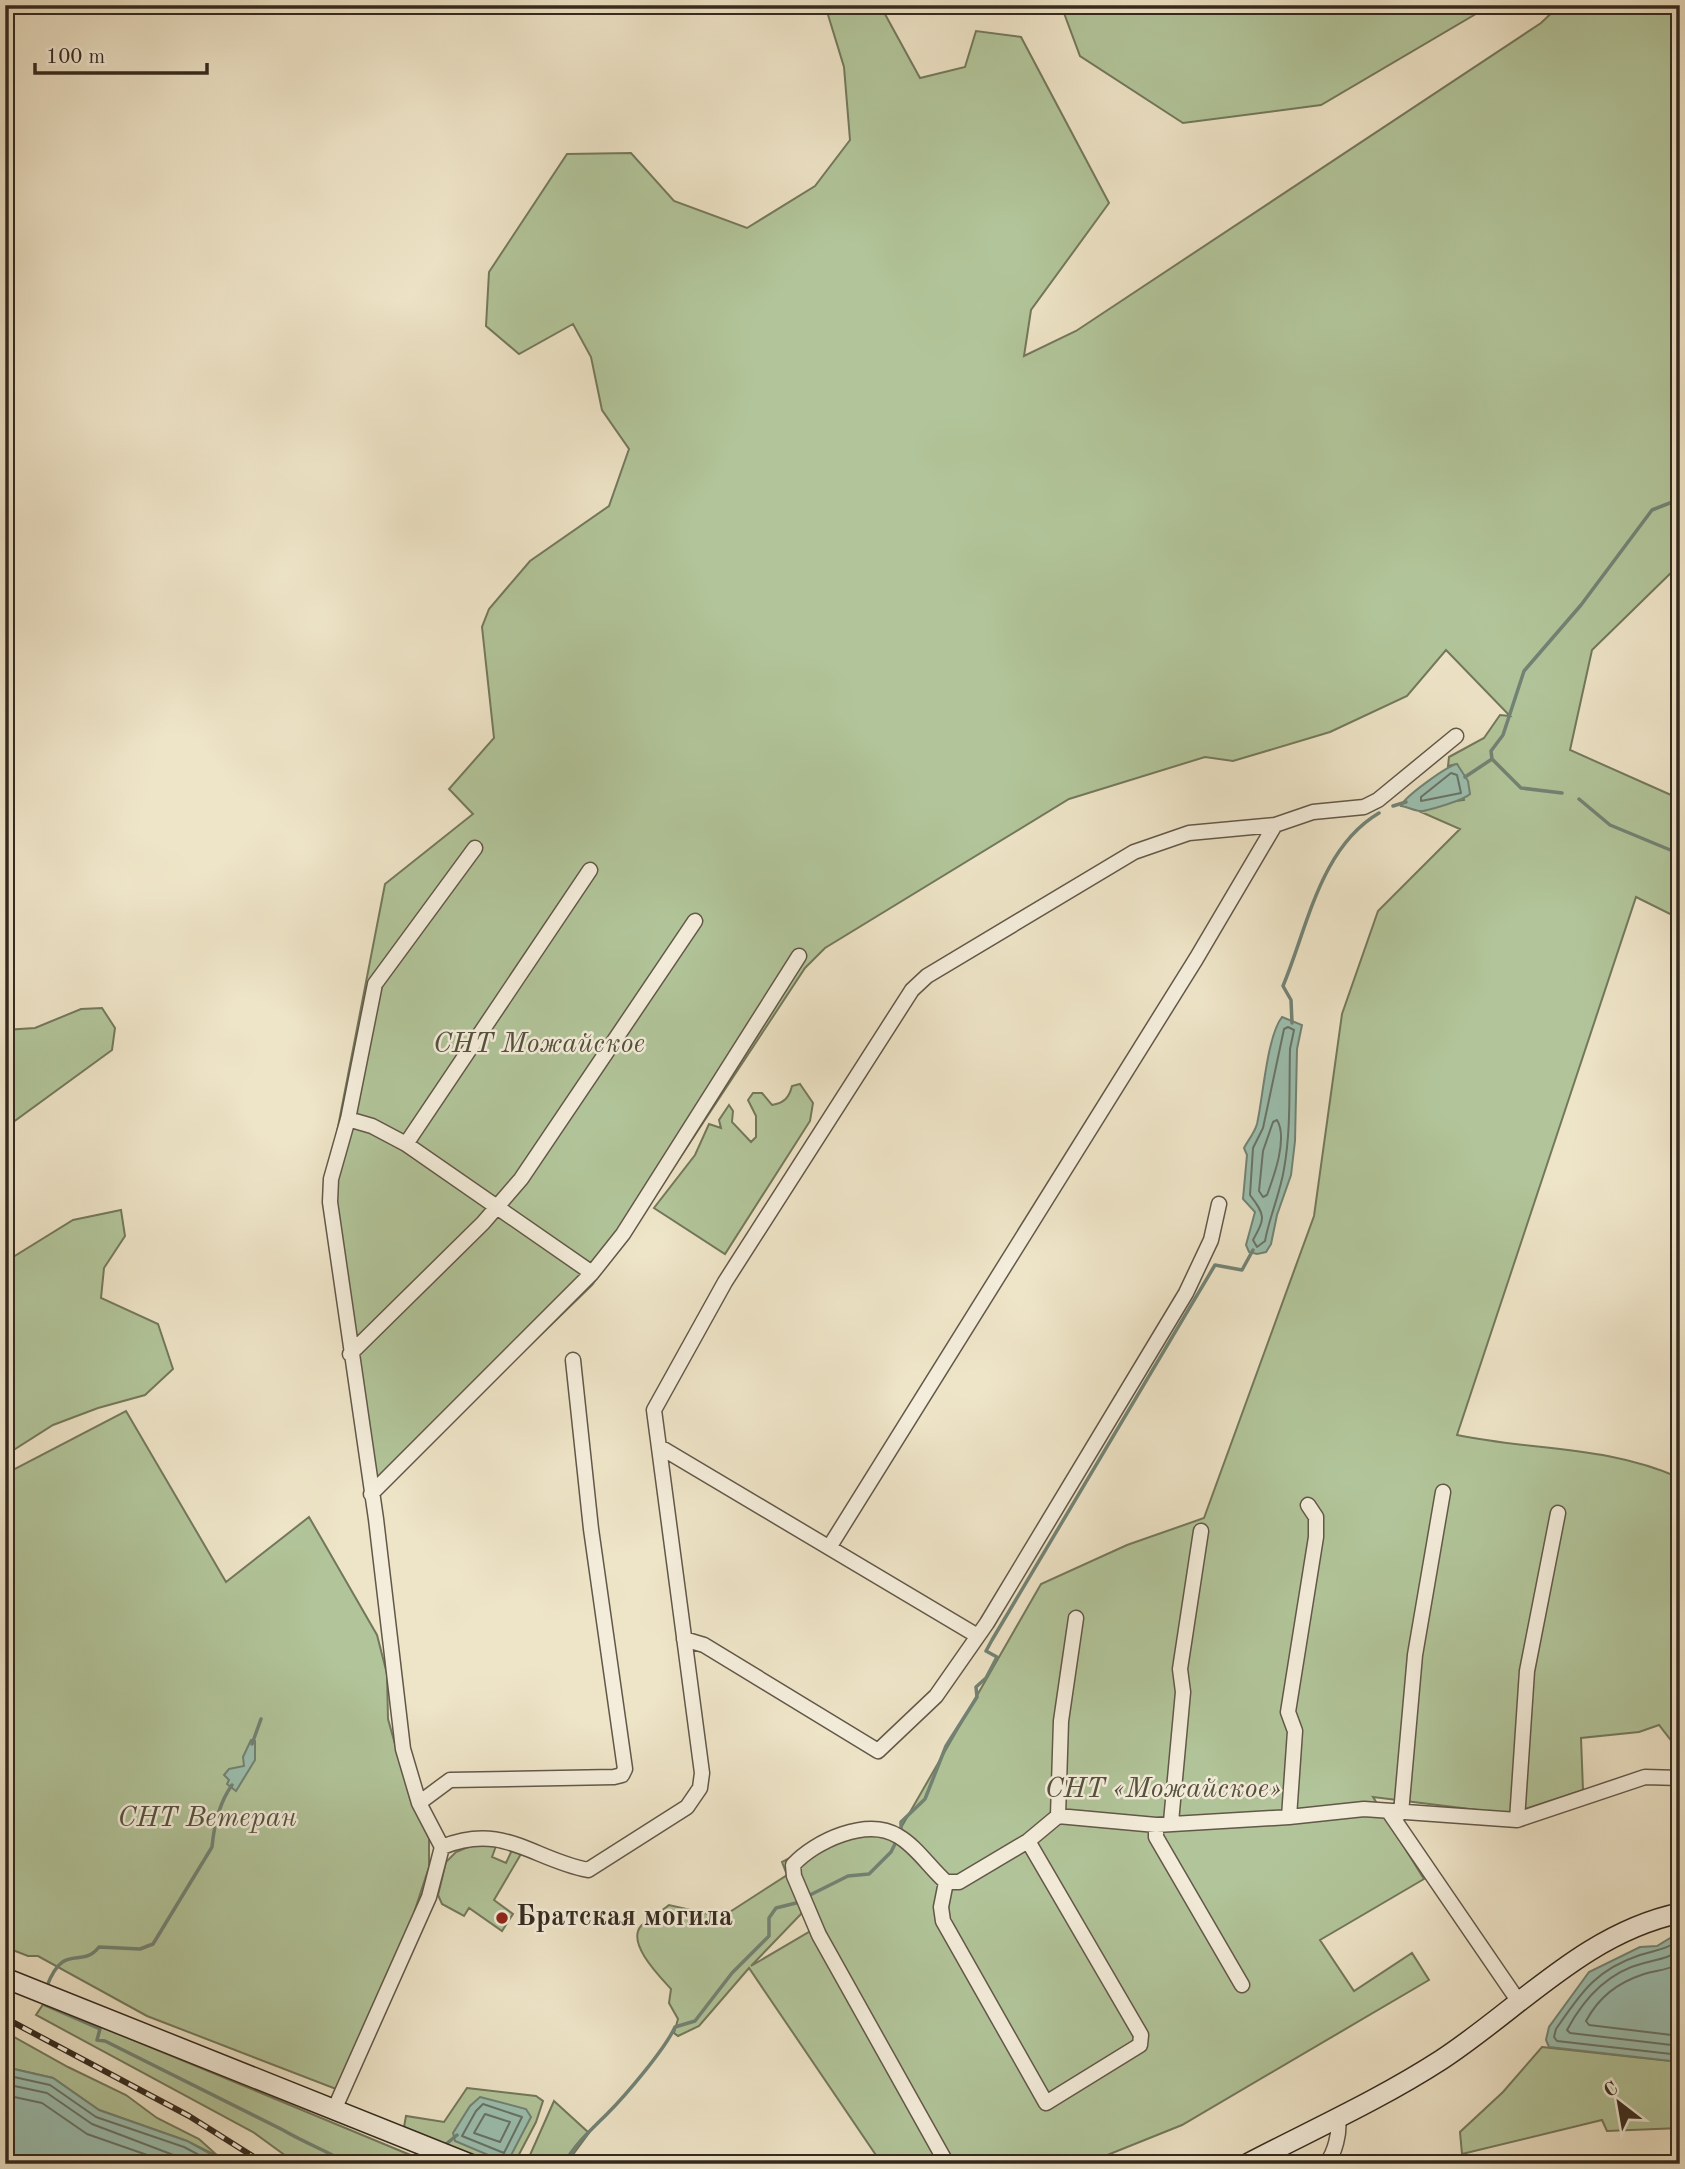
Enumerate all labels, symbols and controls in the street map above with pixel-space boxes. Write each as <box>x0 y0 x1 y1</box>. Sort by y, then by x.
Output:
scale bar <box>35 32 206 76</box>
text: 100 m <box>46 47 105 68</box>
park label: СНТ Можайское <box>433 1031 645 1059</box>
park label: СНТ «Можайское» <box>1045 1776 1281 1804</box>
park label: СНТ Ветеран <box>117 1805 297 1833</box>
place label: Братская могила <box>516 1904 733 1932</box>
marker: Братская могила <box>494 1910 510 1926</box>
north arrow <box>1584 2068 1654 2138</box>
text: С <box>1601 2079 1622 2102</box>

